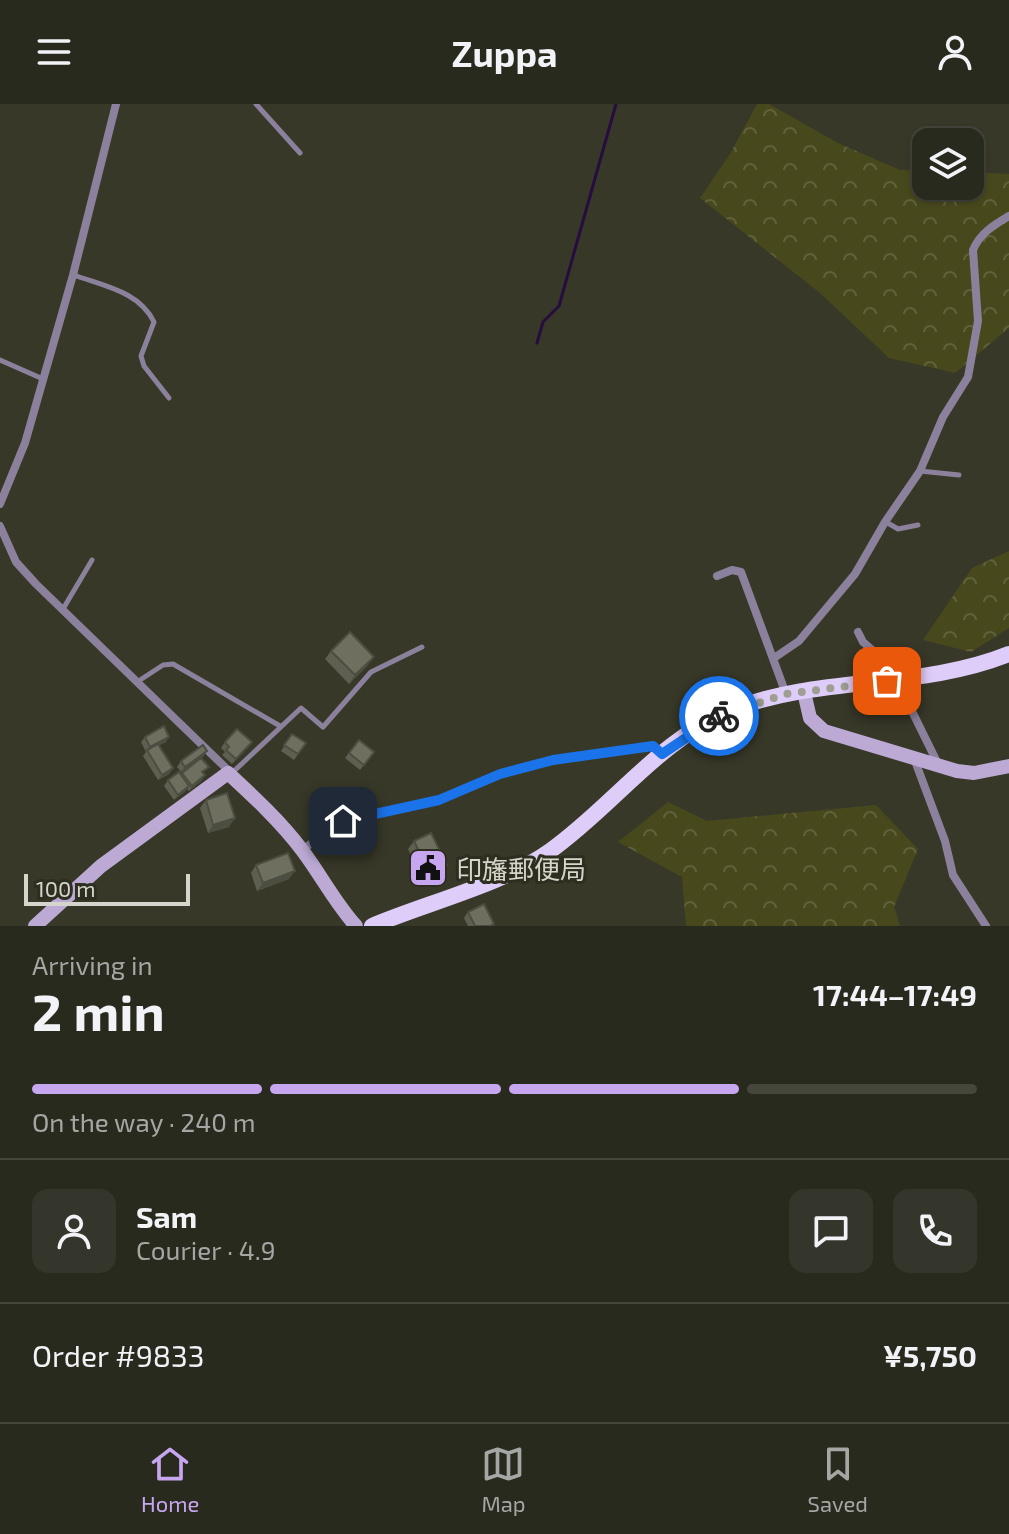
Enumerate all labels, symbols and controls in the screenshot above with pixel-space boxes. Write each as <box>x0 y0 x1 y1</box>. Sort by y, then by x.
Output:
icon: menu <box>32 30 76 74</box>
icon: person <box>933 30 977 74</box>
text: Zuppa <box>451 31 558 74</box>
map controls <box>912 128 984 200</box>
button: layers <box>912 128 984 200</box>
pin <box>853 647 921 715</box>
icon: bag <box>865 659 909 703</box>
courier <box>679 676 759 756</box>
icon: bike <box>697 694 741 738</box>
pin <box>309 787 377 855</box>
icon: home <box>321 799 365 843</box>
public building icon: 印旛郵便局 <box>407 847 449 889</box>
place label: 印旛郵便局 <box>456 853 586 884</box>
scale bar <box>24 870 190 906</box>
text: 100 m <box>36 875 95 901</box>
text: Arriving in <box>32 949 153 980</box>
text: 17:44–17:49 <box>813 976 977 1012</box>
text: 2 min <box>32 979 165 1041</box>
text: On the way · 240 m <box>32 1106 255 1137</box>
button: person <box>32 1189 116 1273</box>
button: chat <box>789 1189 873 1273</box>
button: phone <box>893 1189 977 1273</box>
text: Sam <box>136 1198 197 1234</box>
text: Courier · 4.9 <box>136 1234 276 1265</box>
text: Order #9833 <box>32 1337 204 1373</box>
text: ¥5,750 <box>883 1337 977 1373</box>
tab: Home <box>141 1442 199 1516</box>
tab: Map <box>481 1442 526 1516</box>
tab: Saved <box>808 1442 868 1516</box>

